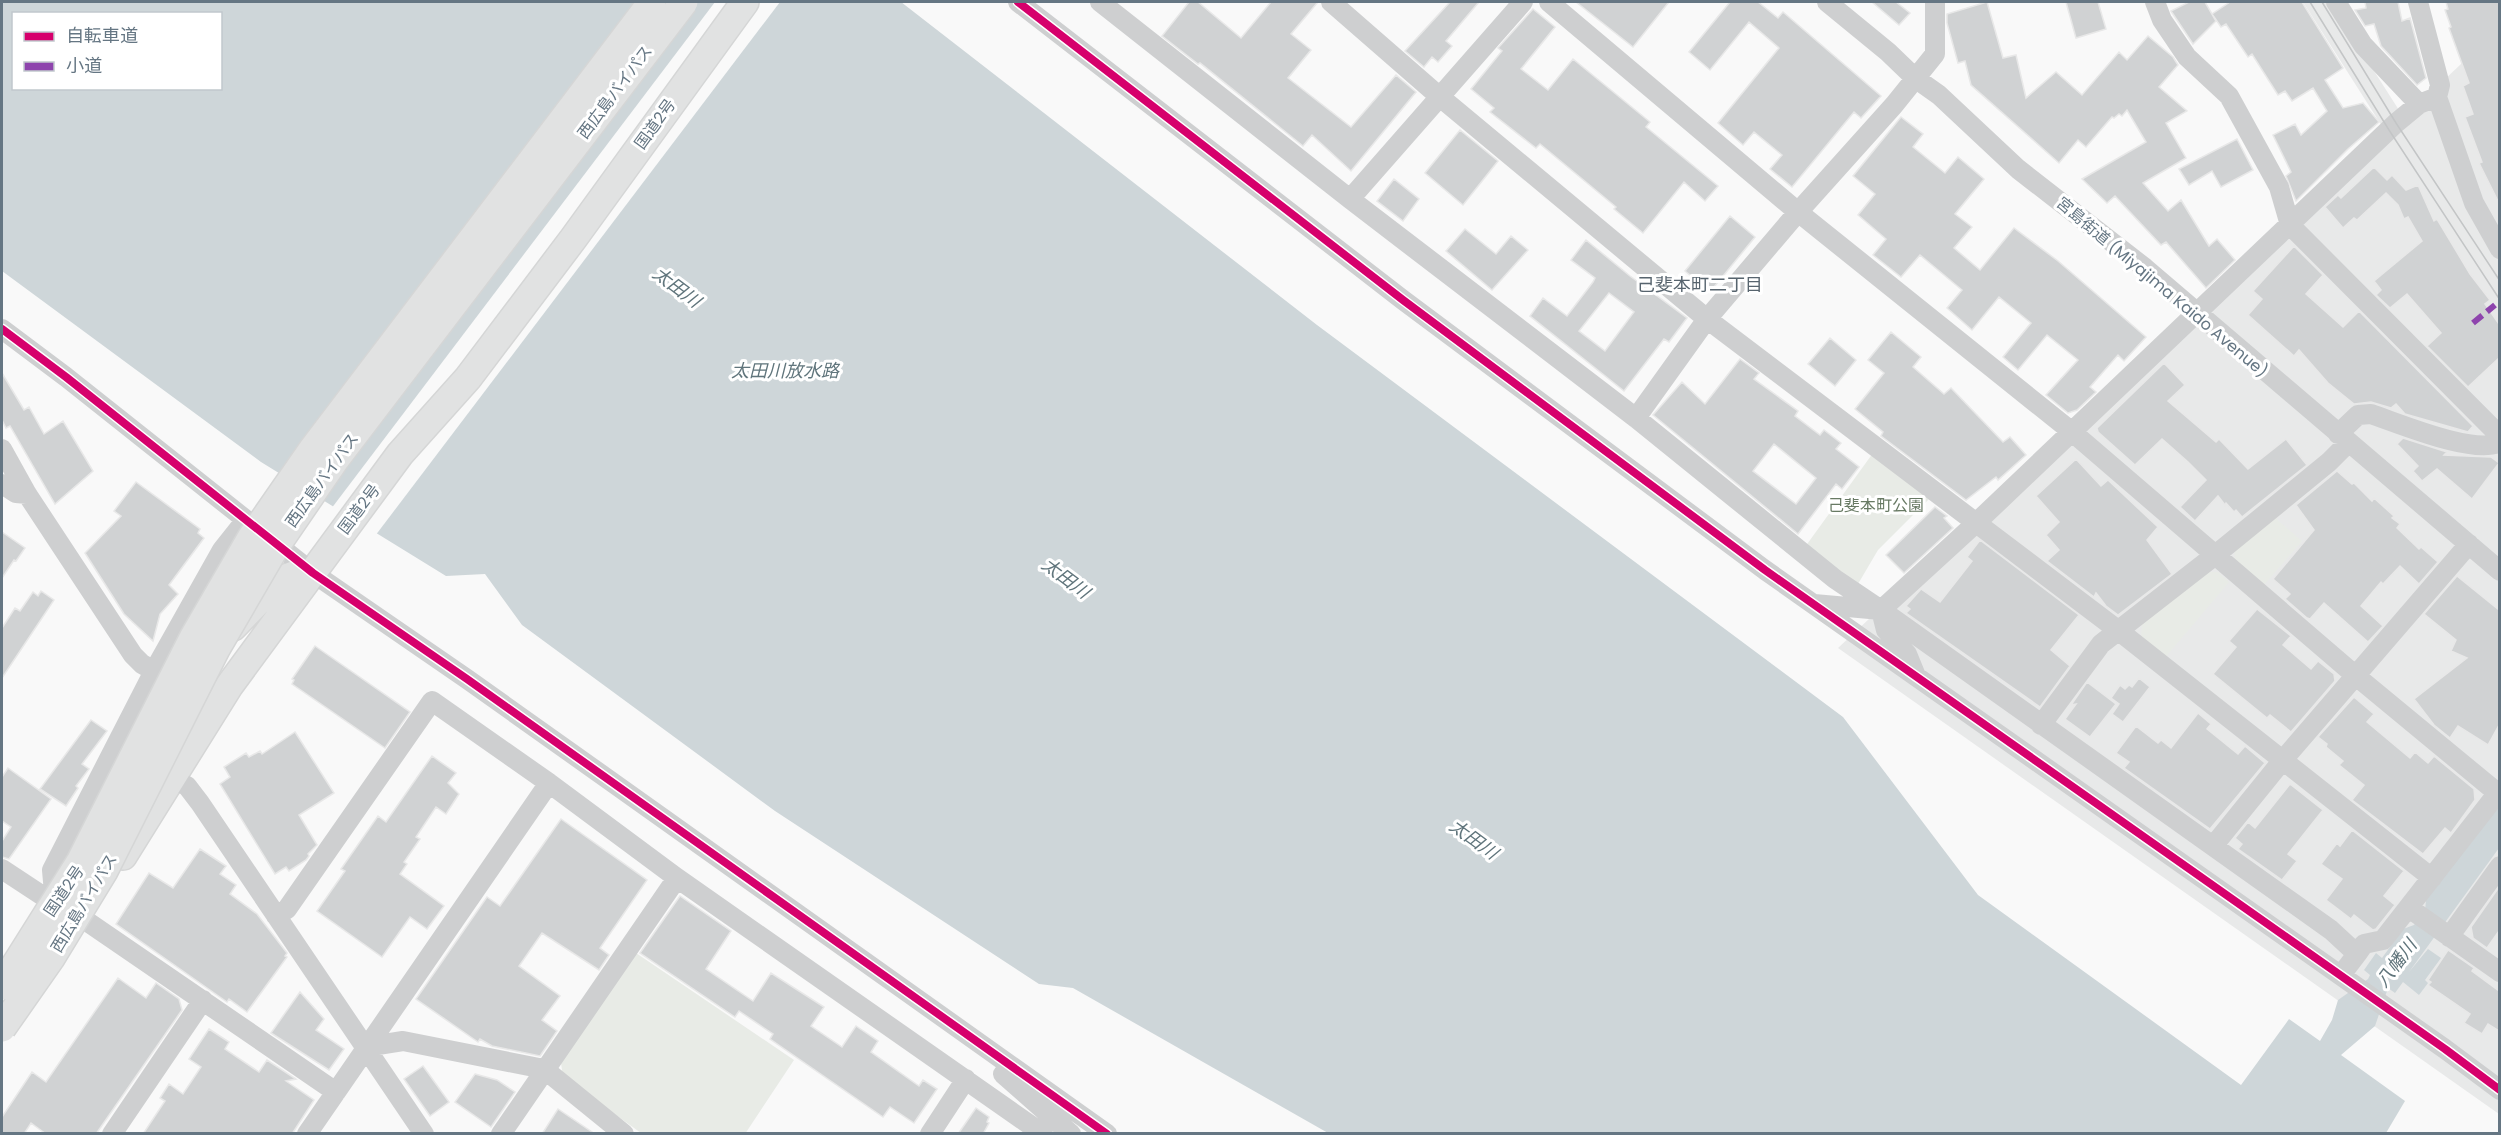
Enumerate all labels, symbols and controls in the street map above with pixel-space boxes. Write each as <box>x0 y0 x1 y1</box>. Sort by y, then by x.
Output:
legend <box>12 12 222 90</box>
text: 自転車道 <box>66 23 138 48</box>
street label: 西広島バイパス <box>572 40 658 144</box>
text: 小道 <box>66 53 102 78</box>
street label: 国道2号 <box>629 94 681 154</box>
street label: 宮島街道 (Miyajima Kaido Avenue) <box>2051 192 2273 382</box>
water label: 太田川 <box>648 261 708 314</box>
district label: 己斐本町二丁目 <box>1637 272 1763 297</box>
water label: 太田川放水路 <box>731 358 841 383</box>
street label: 西広島バイパス <box>280 428 364 532</box>
street label: 国道2号 <box>333 479 385 539</box>
park label: 己斐本町公園 <box>1828 494 1924 517</box>
water label: 太田川 <box>1037 552 1097 605</box>
water label: 太田川 <box>1445 813 1505 866</box>
street label: 西広島バイパス <box>45 849 123 957</box>
street label: 国道2号 <box>38 861 90 921</box>
water label: 八幡川 <box>2370 932 2423 992</box>

